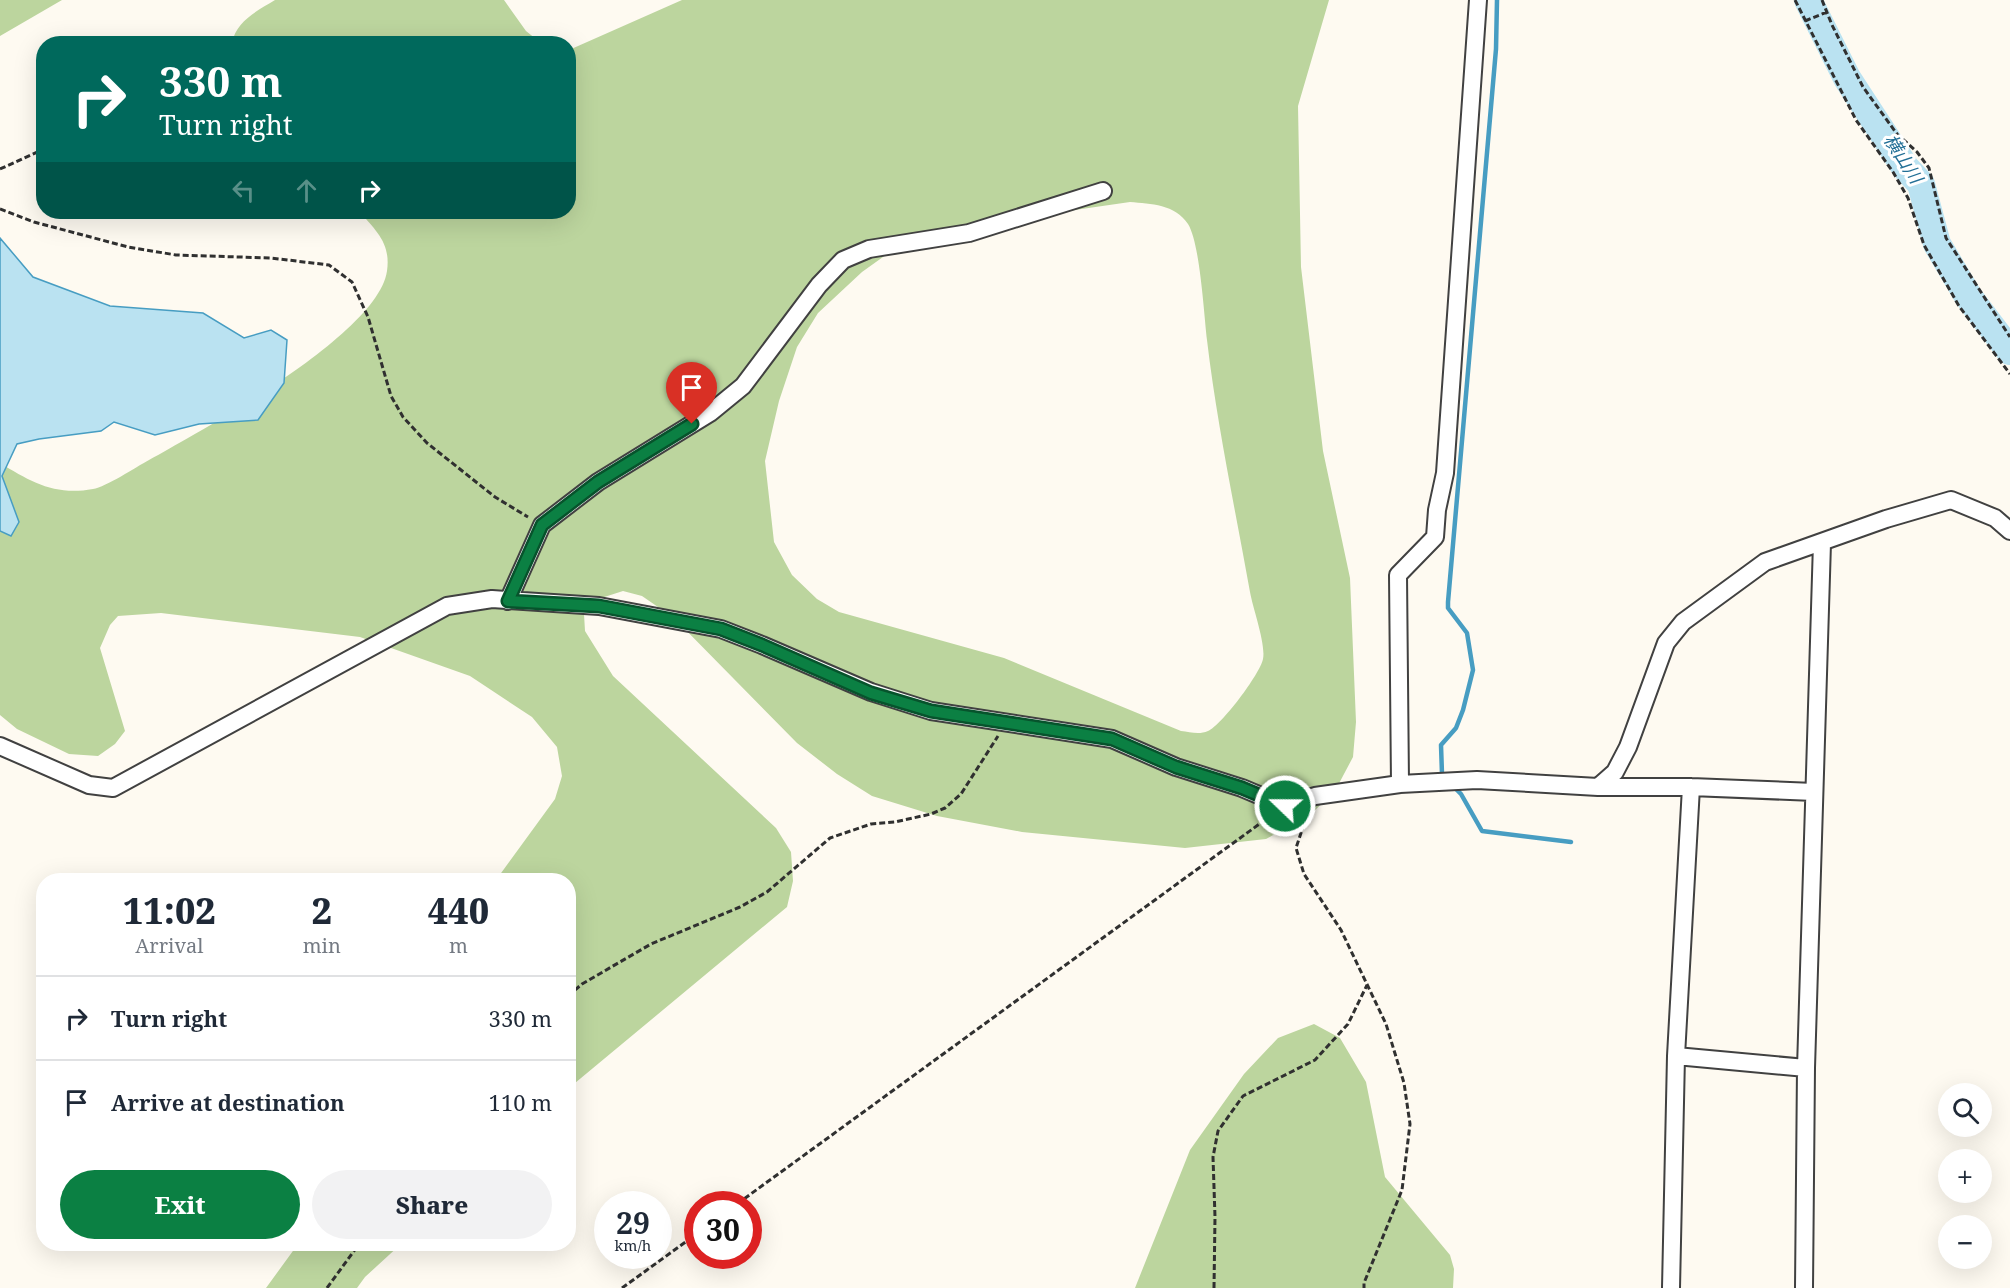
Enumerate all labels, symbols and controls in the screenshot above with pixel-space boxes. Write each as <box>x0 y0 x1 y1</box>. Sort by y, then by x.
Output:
text: 330 m <box>159 52 283 109</box>
icon: right <box>60 60 138 138</box>
text: Turn right <box>159 106 292 143</box>
water label: 横山川 <box>1879 129 1930 189</box>
icon: left <box>227 174 260 207</box>
icon: ahead <box>290 174 323 207</box>
icon: right <box>353 174 386 207</box>
pin <box>666 362 717 424</box>
icon: arrive <box>675 371 708 404</box>
position arrow <box>1253 774 1317 838</box>
text: 11:02 <box>123 886 216 935</box>
text: 2 <box>312 886 332 935</box>
text: 440 <box>428 886 489 935</box>
text: Arrival <box>135 932 204 959</box>
text: min <box>303 932 341 959</box>
text: m <box>449 932 468 959</box>
icon: right <box>60 1002 93 1035</box>
text: Turn right <box>111 1003 227 1033</box>
text: 330 m <box>489 1003 552 1033</box>
map controls <box>1938 1083 1992 1269</box>
button: search <box>1938 1083 1992 1137</box>
icon: arrive <box>60 1086 93 1119</box>
text: Arrive at destination <box>111 1087 345 1117</box>
text: 110 m <box>489 1087 552 1117</box>
button: + <box>1938 1149 1992 1203</box>
button: Exit <box>60 1170 300 1239</box>
button: Share <box>312 1170 552 1239</box>
speed limit sign: 30 <box>684 1191 762 1269</box>
text: 29 <box>616 1202 650 1243</box>
button: − <box>1938 1215 1992 1269</box>
text: km/h <box>615 1235 651 1255</box>

